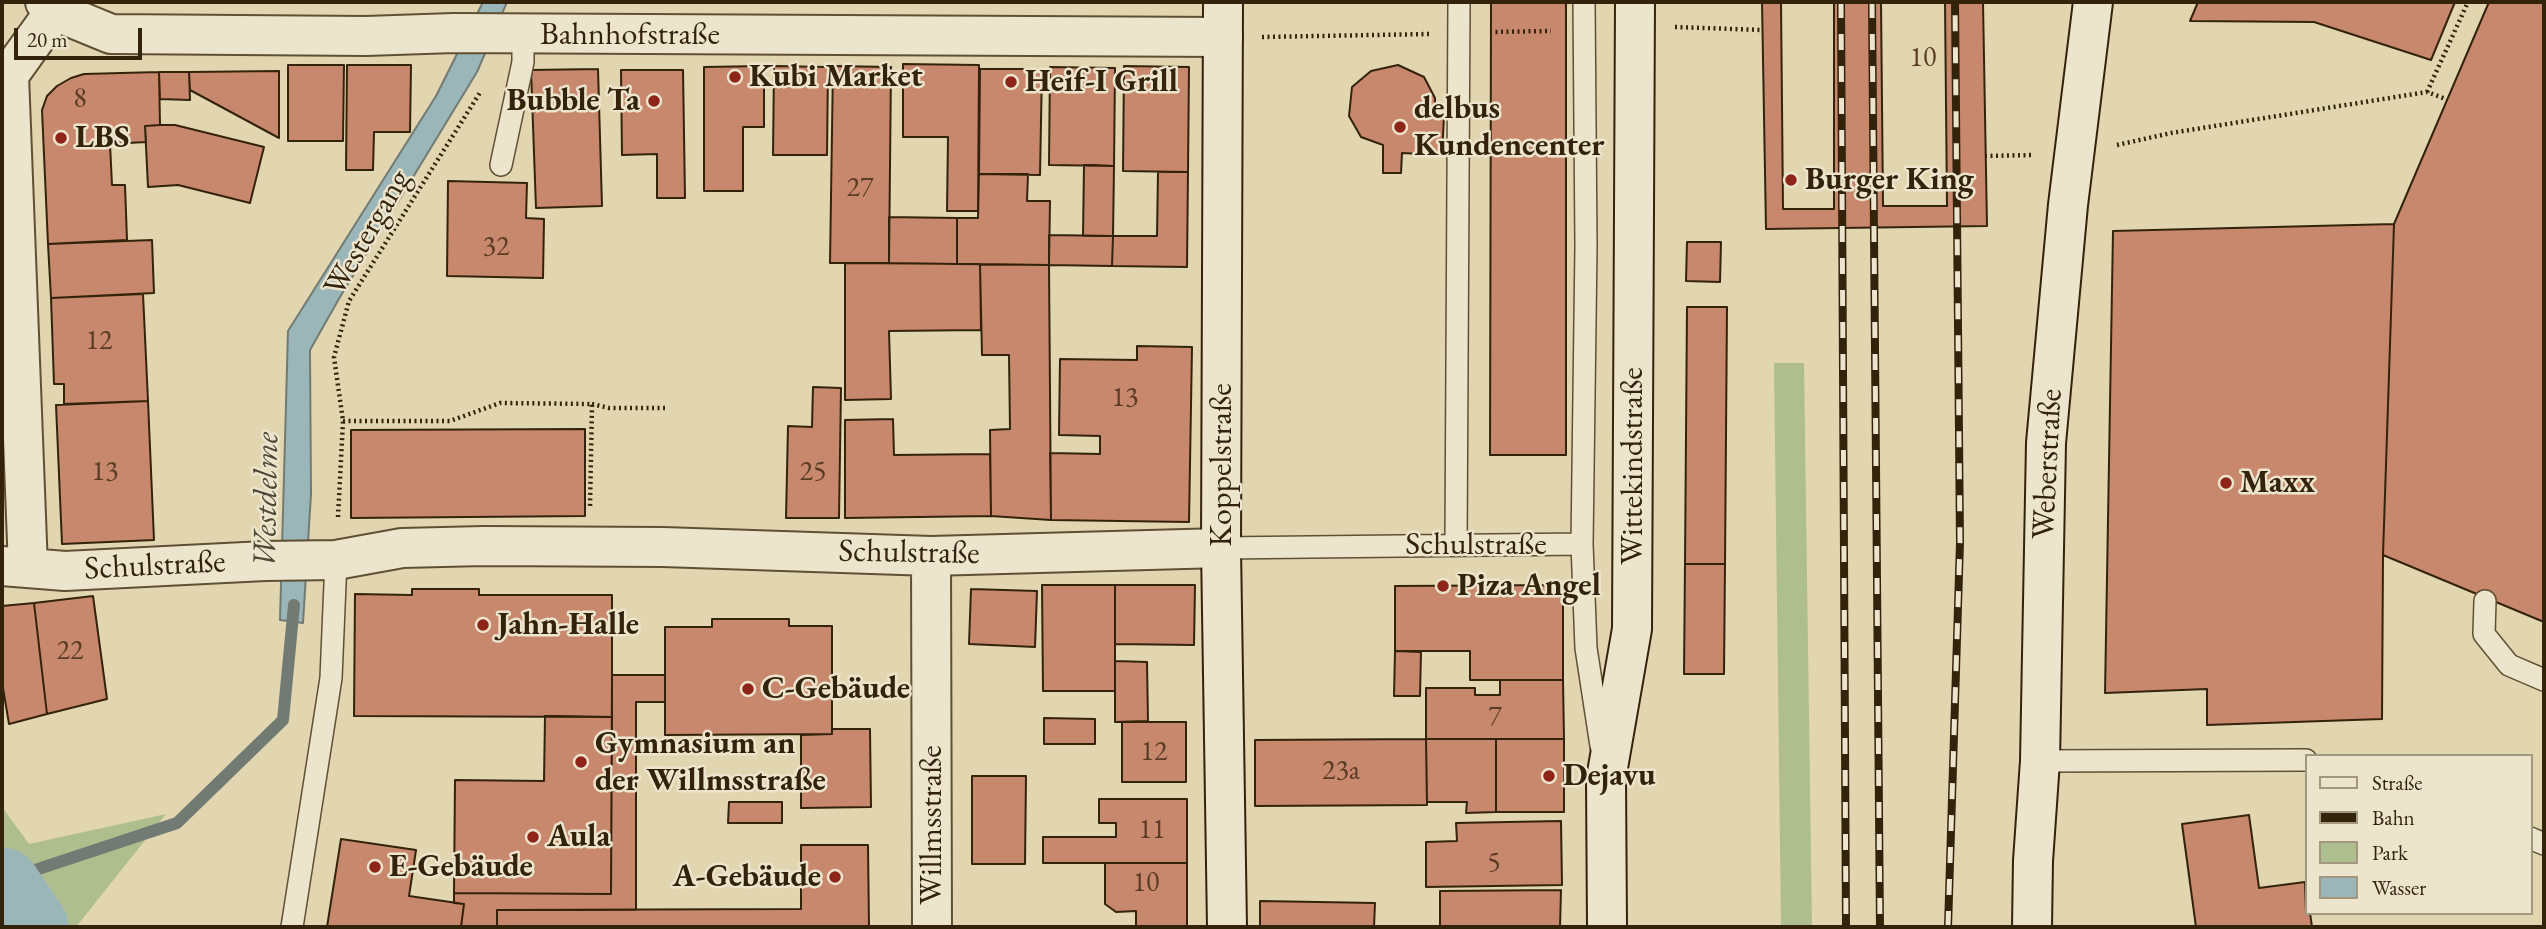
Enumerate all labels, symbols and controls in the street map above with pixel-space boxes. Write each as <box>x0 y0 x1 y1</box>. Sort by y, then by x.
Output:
scale bar <box>18 14 145 58</box>
street label: Bahnhofstraße <box>540 16 720 54</box>
text: 20 m <box>27 26 68 53</box>
house number: 10 <box>1910 41 1936 75</box>
place label: Kubi Market <box>749 58 923 96</box>
place label: Heif-I Grill <box>1025 63 1178 101</box>
marker: Kubi Market <box>727 69 743 85</box>
marker: Heif-I Grill <box>1003 74 1019 90</box>
house number: 8 <box>73 82 87 116</box>
place label: Bubble Ta <box>506 82 640 120</box>
place label: delbus Kundencenter <box>1414 90 1605 165</box>
marker: Bubble Ta <box>646 93 662 109</box>
place label: LBS <box>75 119 130 157</box>
marker: delbus Kundencenter <box>1392 119 1408 135</box>
marker: LBS <box>53 130 69 146</box>
place label: Burger King <box>1805 161 1974 199</box>
street label: Westergang <box>316 163 420 303</box>
house number: 27 <box>847 171 873 205</box>
marker: Burger King <box>1783 172 1799 188</box>
house number: 32 <box>483 230 509 264</box>
house number: 12 <box>86 324 112 358</box>
street label: Wittekindstraße <box>1614 367 1652 565</box>
house number: 13 <box>1112 381 1138 415</box>
street label: Koppelstraße <box>1203 383 1241 547</box>
street label: Weberstraße <box>2025 388 2071 540</box>
water label: Westdelme <box>246 432 288 568</box>
house number: 13 <box>92 455 118 489</box>
house number: 25 <box>800 455 826 489</box>
place label: Maxx <box>2240 464 2315 502</box>
marker: Maxx <box>2218 475 2234 491</box>
street label: Schulstraße <box>1405 526 1547 564</box>
street label: Schulstraße <box>838 533 980 573</box>
street label: Schulstraße <box>83 543 227 589</box>
place label: Piza Angel <box>1457 567 1601 605</box>
marker: Piza Angel <box>1435 578 1451 594</box>
place label: Jahn-Halle <box>497 606 639 644</box>
marker: Jahn-Halle <box>475 617 491 633</box>
house number: 22 <box>57 634 83 668</box>
place label: C-Gebäude <box>762 670 910 708</box>
marker: C-Gebäude <box>740 681 756 697</box>
house number: 7 <box>1488 700 1502 734</box>
place label: Gymnasium an der Willmsstraße <box>595 725 826 800</box>
house number: 12 <box>1141 735 1167 769</box>
street label: Willmsstraße <box>913 745 951 905</box>
marker: Gymnasium an der Willmsstraße <box>573 754 589 770</box>
house number: 23a <box>1322 754 1360 788</box>
legend <box>2304 754 2532 915</box>
place label: Dejavu <box>1563 757 1656 795</box>
marker: Dejavu <box>1541 768 1557 784</box>
text: Straße <box>2372 769 2423 796</box>
text: Bahn <box>2372 804 2415 831</box>
house number: 11 <box>1139 813 1165 847</box>
place label: Aula <box>547 818 610 856</box>
marker: Aula <box>525 829 541 845</box>
text: Park <box>2372 839 2408 866</box>
house number: 5 <box>1487 846 1501 880</box>
place label: E-Gebäude <box>389 848 533 886</box>
place label: A-Gebäude <box>672 858 821 896</box>
marker: E-Gebäude <box>367 859 383 875</box>
house number: 10 <box>1133 866 1159 900</box>
marker: A-Gebäude <box>827 869 843 885</box>
text: Wasser <box>2372 874 2426 901</box>

